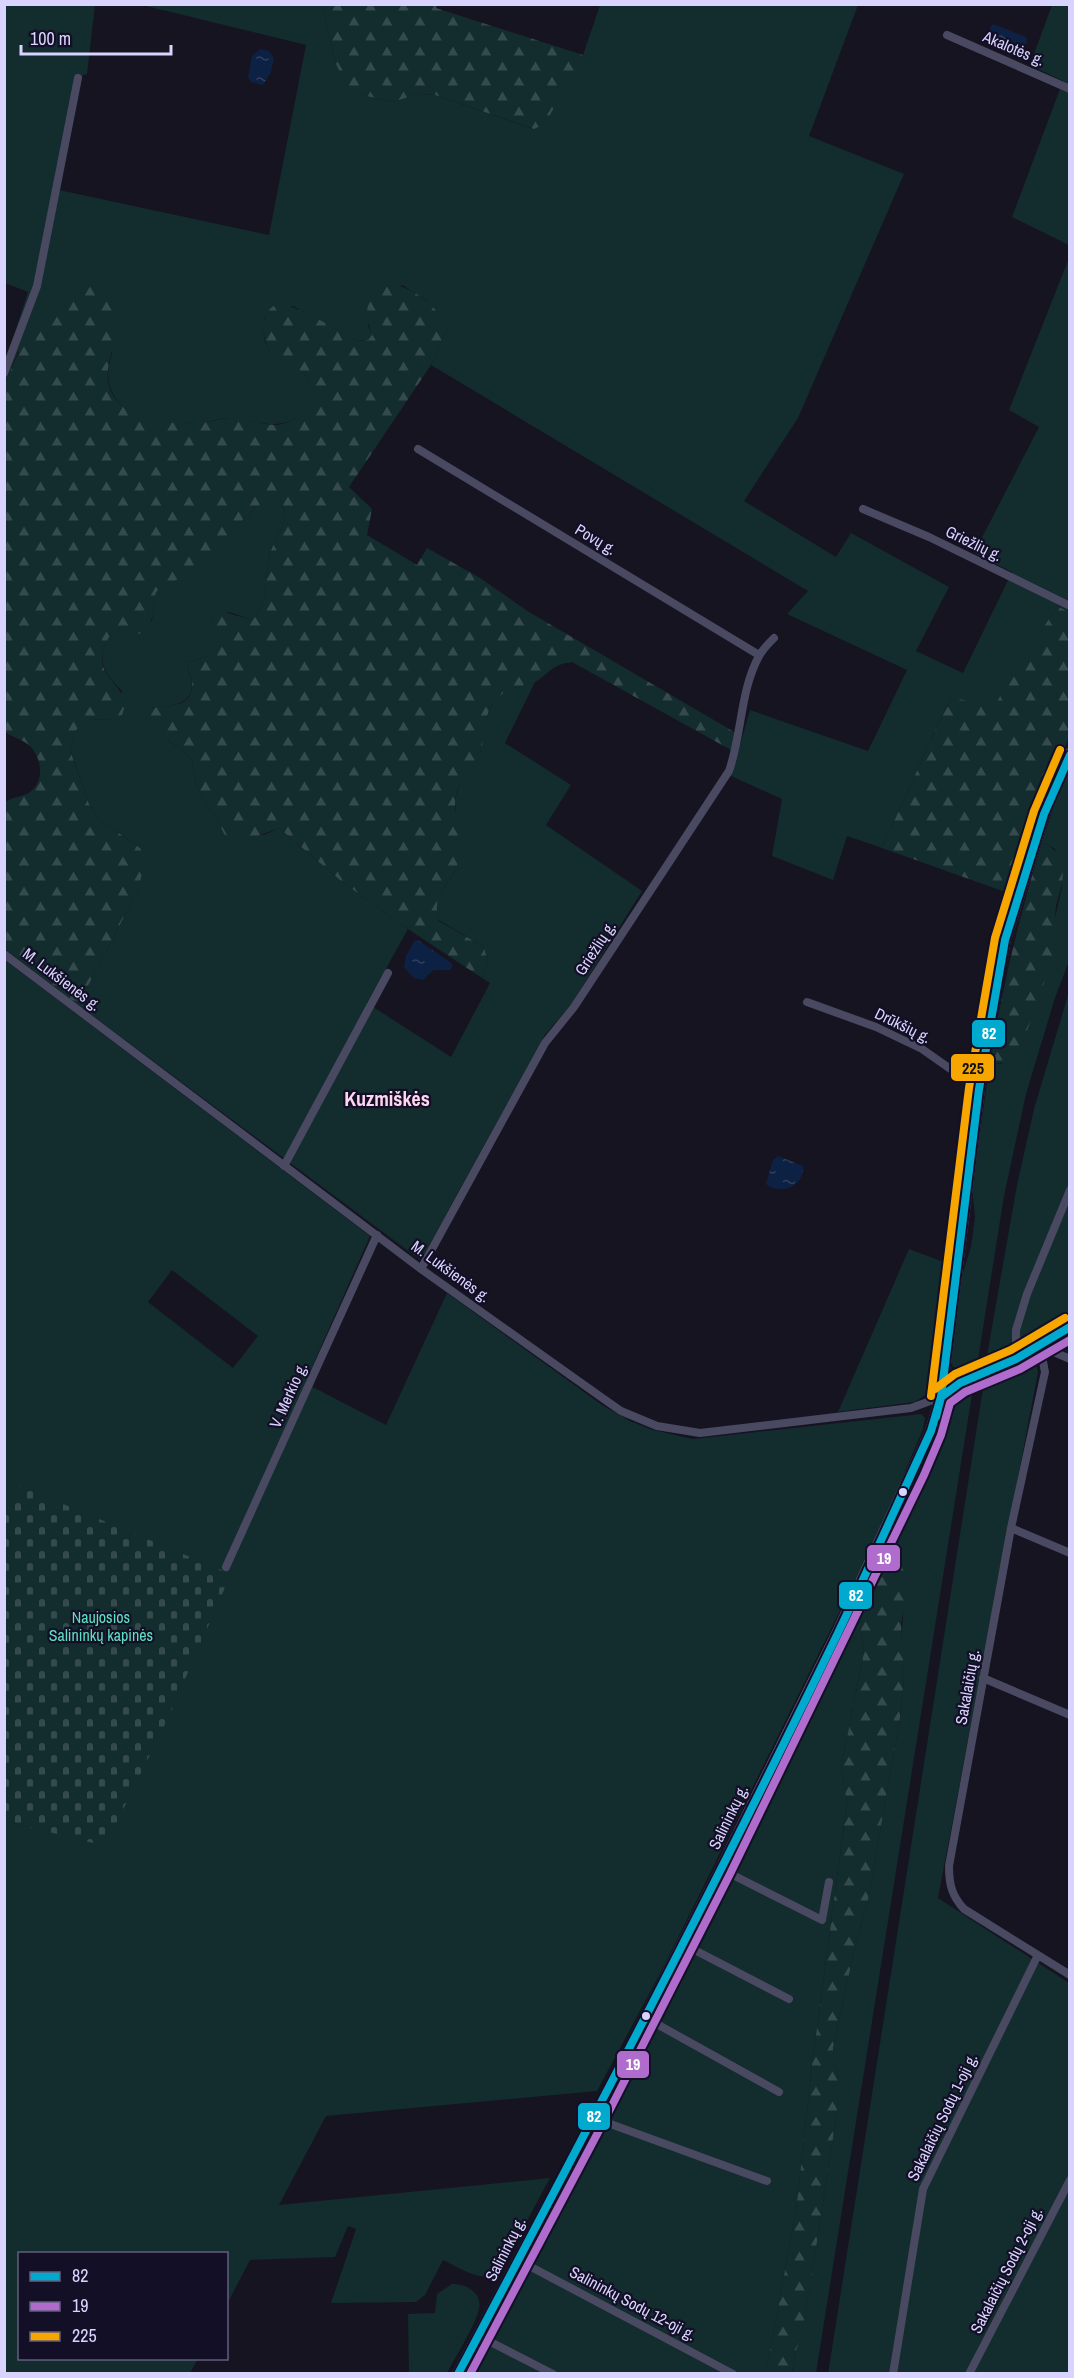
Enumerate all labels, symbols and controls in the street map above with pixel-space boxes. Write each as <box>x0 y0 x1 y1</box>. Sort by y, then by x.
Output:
scale bar <box>21 18 171 56</box>
street label: Akalotės g. <box>979 25 1048 71</box>
text: 100 m <box>30 26 71 51</box>
street label: Povų g. <box>571 518 621 560</box>
street label: Griežlių g. <box>942 520 1006 566</box>
street label: Griežlių g. <box>569 917 621 979</box>
street label: M. Lukšienės g. <box>18 942 106 1016</box>
street label: Drūkšių g. <box>871 1002 935 1048</box>
line badge: 82 <box>971 1019 1006 1048</box>
text: 82 <box>982 1022 996 1044</box>
line badge: 225 <box>950 1053 995 1082</box>
text: 225 <box>962 1057 984 1079</box>
district label: Kuzmiškės <box>344 1085 430 1112</box>
street label: M. Lukšienės g. <box>407 1235 495 1307</box>
street label: V. Merkio g. <box>264 1359 312 1431</box>
unlabelled marker <box>897 1486 909 1498</box>
line badge: 19 <box>866 1544 901 1572</box>
text: 19 <box>877 1547 891 1569</box>
line badge: 82 <box>838 1581 873 1610</box>
text: 82 <box>849 1584 863 1606</box>
park label: Naujosios Salininkų kapinės <box>49 1606 153 1646</box>
street label: Sakalaičių g. <box>950 1648 984 1726</box>
street label: Salininkų g. <box>703 1781 753 1853</box>
unlabelled marker <box>640 2010 652 2022</box>
line badge: 19 <box>616 2050 650 2079</box>
street label: Sakalaičių Sodų 1-oji g. <box>902 2050 982 2184</box>
text: 19 <box>626 2053 640 2075</box>
line badge: 82 <box>577 2102 611 2131</box>
text: 82 <box>587 2105 601 2127</box>
street label: Sakalaičių Sodų 2-oji g. <box>965 2203 1047 2337</box>
street label: Salininkų g. <box>479 2213 531 2285</box>
legend <box>18 2252 228 2360</box>
street label: Salininkų Sodų 12-oji g. <box>566 2260 700 2346</box>
text: 82 <box>72 2263 88 2288</box>
text: 19 <box>72 2293 88 2318</box>
text: 225 <box>72 2323 97 2348</box>

